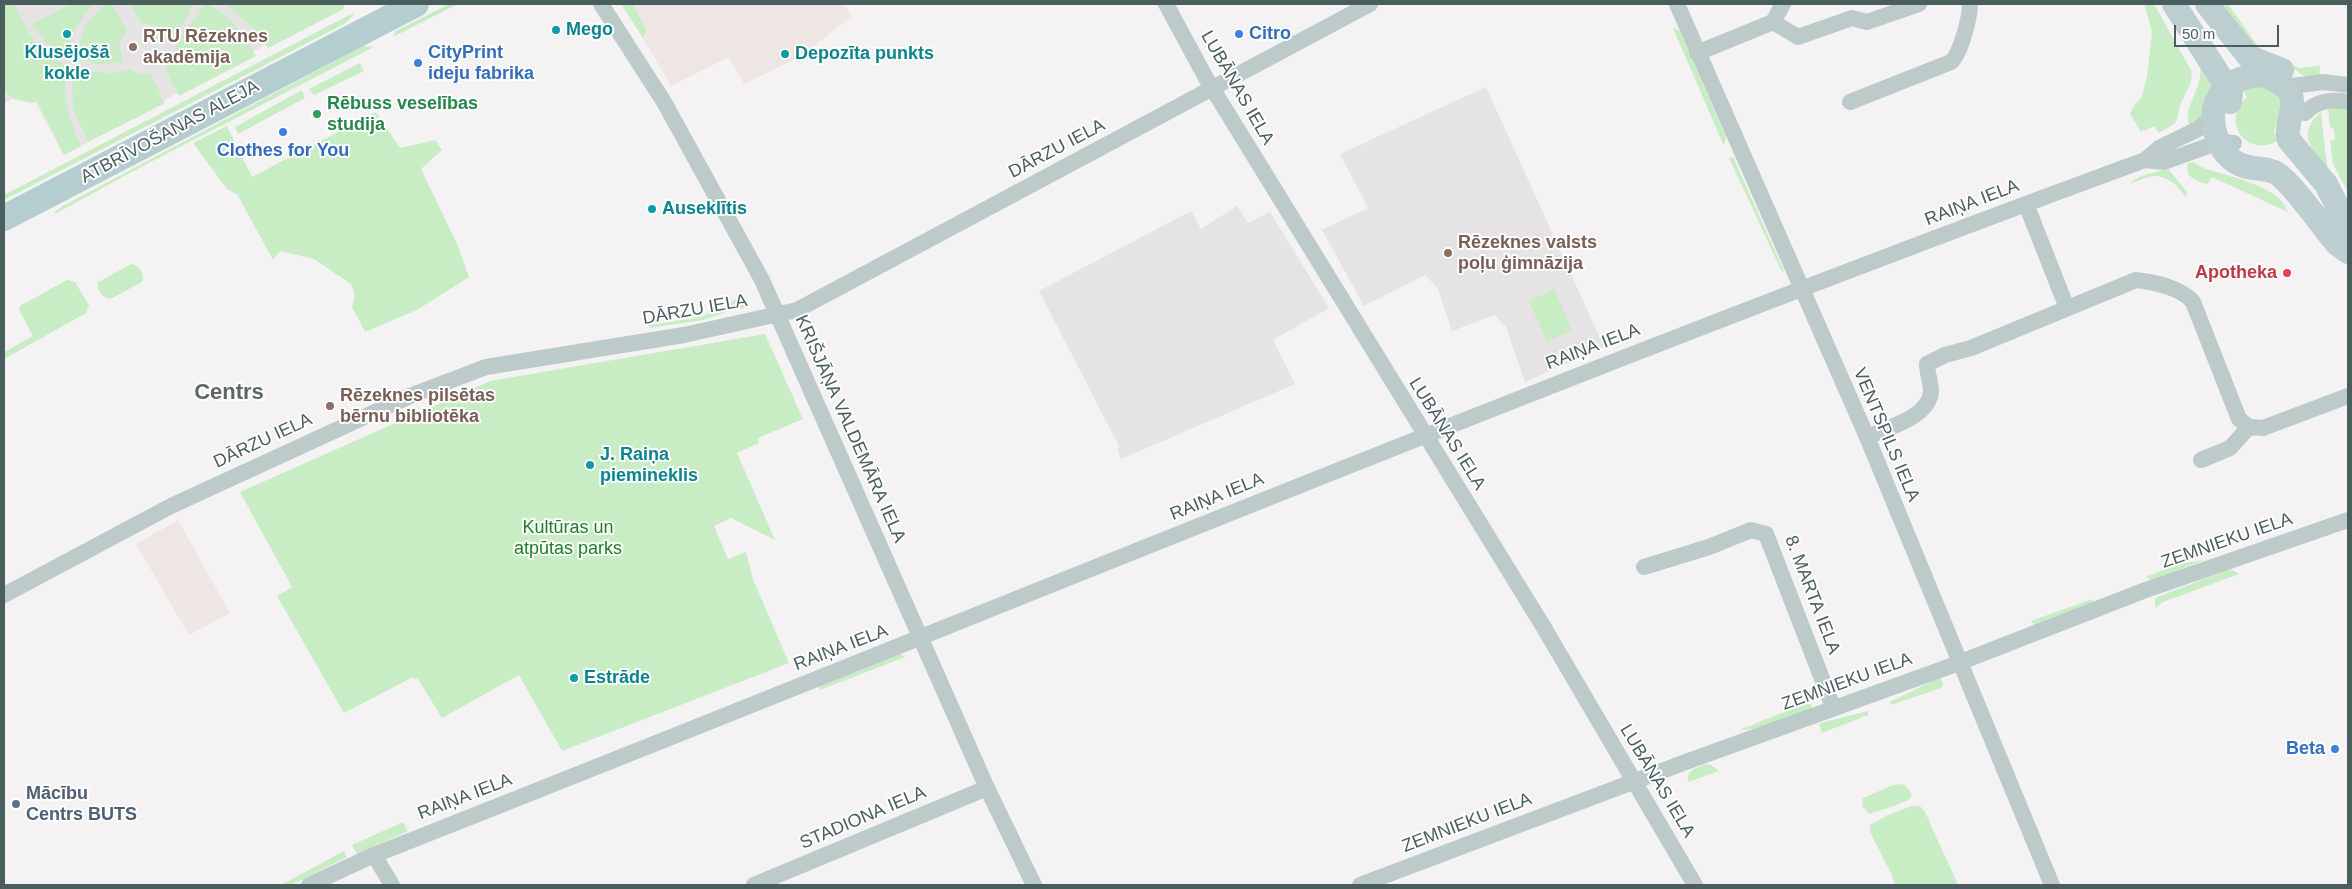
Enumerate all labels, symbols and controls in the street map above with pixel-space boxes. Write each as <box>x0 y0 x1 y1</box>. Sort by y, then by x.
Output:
scale bar <box>2177 15 2282 47</box>
place label: Mego <box>566 19 613 41</box>
place label: Citro <box>1249 23 1291 45</box>
marker: Mego <box>550 24 562 36</box>
text: 50 m <box>2182 25 2215 42</box>
place label: RTU Rēzeknes akadēmija <box>143 26 268 68</box>
street label: LUBĀNAS IELA <box>1196 27 1278 149</box>
marker: Klusējošā kokle <box>61 28 73 40</box>
marker: Citro <box>1233 28 1245 40</box>
marker: RTU Rēzeknes akadēmija <box>127 41 139 53</box>
place label: Klusējošā kokle <box>24 42 110 84</box>
place label: CityPrint ideju fabrika <box>428 42 534 84</box>
place label: Depozīta punkts <box>795 43 934 65</box>
marker: Depozīta punkts <box>779 48 791 60</box>
marker: CityPrint ideju fabrika <box>412 57 424 69</box>
street label: ATBRĪVOŠANAS ALEJA <box>77 76 263 188</box>
place label: Rēbuss veselības studija <box>327 93 478 136</box>
marker: Rēbuss veselības studija <box>311 108 323 120</box>
street label: DĀRZU IELA <box>1005 115 1109 183</box>
marker: Clothes for You <box>277 126 289 138</box>
place label: Clothes for You <box>217 140 349 162</box>
street label: RAIŅA IELA <box>1922 175 2022 231</box>
place label: Auseklītis <box>662 198 747 220</box>
marker: Auseklītis <box>646 203 658 215</box>
place label: Rēzeknes valsts poļu ģimnāzija <box>1458 232 1597 274</box>
marker: Rēzeknes valsts poļu ģimnāzija <box>1442 247 1454 259</box>
place label: Apotheka <box>2195 262 2277 284</box>
marker: Apotheka <box>2281 267 2293 279</box>
street label: DĀRZU IELA <box>641 290 749 330</box>
street label: KRIŠJĀŅA VALDEMĀRA IELA <box>790 312 910 546</box>
street label: RAIŅA IELA <box>1543 319 1643 375</box>
street label: VENTSPILS IELA <box>1848 365 1924 505</box>
street label: LUBĀNAS IELA <box>1404 374 1490 494</box>
district label: Centrs <box>194 380 264 406</box>
place label: Rēzeknes pilsētas bērnu bibliotēka <box>340 385 495 428</box>
marker: Rēzeknes pilsētas bērnu bibliotēka <box>324 400 336 412</box>
street label: DĀRZU IELA <box>210 409 316 473</box>
place label: J. Raiņa piemineklis <box>600 444 698 486</box>
marker: J. Raiņa piemineklis <box>584 459 596 471</box>
street label: RAIŅA IELA <box>1167 468 1267 526</box>
street label: ZEMNIEKU IELA <box>2159 508 2295 574</box>
park label: Kultūras un atpūtas parks <box>514 517 622 560</box>
street label: 8. MARTA IELA <box>1779 533 1845 657</box>
street label: RAIŅA IELA <box>791 620 891 676</box>
street label: ZEMNIEKU IELA <box>1779 648 1915 716</box>
place label: Estrāde <box>584 667 650 689</box>
marker: Estrāde <box>568 672 580 684</box>
street label: LUBĀNAS IELA <box>1615 721 1699 841</box>
place label: Beta <box>2286 738 2325 760</box>
marker: Beta <box>2329 743 2341 755</box>
street label: RAIŅA IELA <box>415 769 515 825</box>
street label: STADIONA IELA <box>797 782 929 854</box>
place label: Mācību Centrs BUTS <box>26 783 137 826</box>
street label: ZEMNIEKU IELA <box>1399 788 1535 858</box>
marker: Mācību Centrs BUTS <box>10 798 22 810</box>

